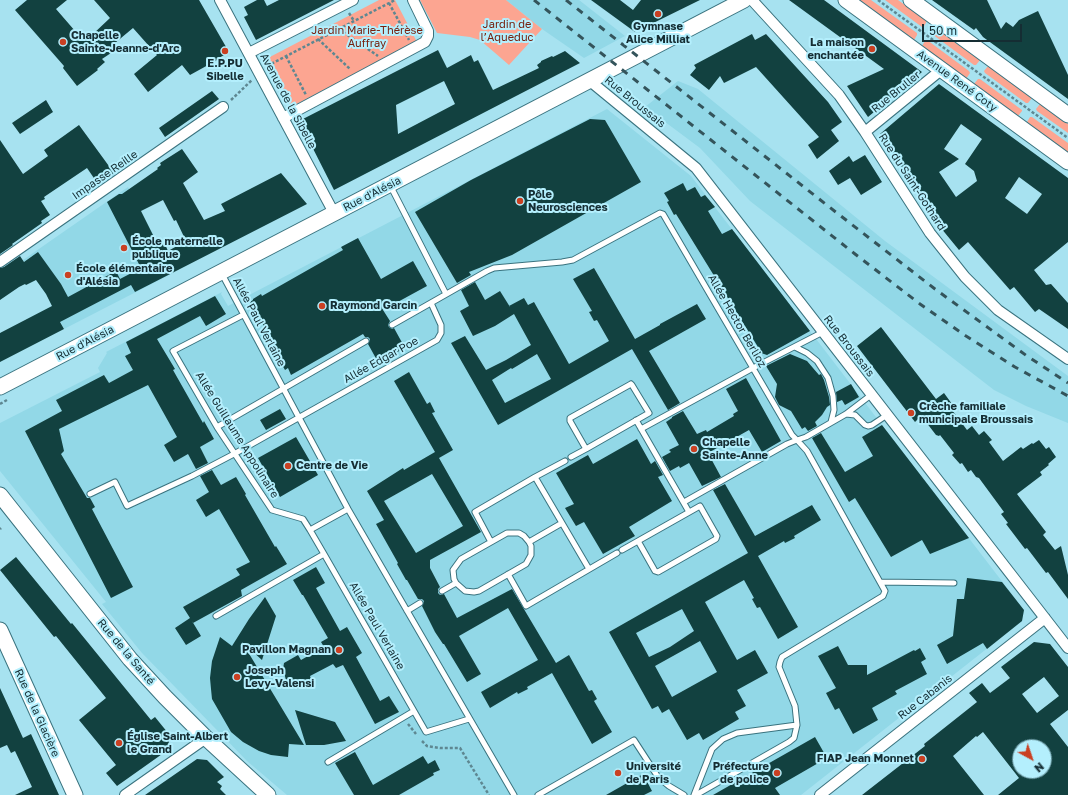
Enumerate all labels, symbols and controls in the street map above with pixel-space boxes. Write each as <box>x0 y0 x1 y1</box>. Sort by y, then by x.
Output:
marker: Gymnase Alice Milliat <box>653 9 663 19</box>
scale bar <box>924 16 1024 42</box>
park label: Jardin de l’Aqueduc <box>480 18 534 44</box>
place label: Gymnase Alice Milliat <box>626 20 690 46</box>
text: 50 m <box>929 23 957 38</box>
park label: Jardin Marie-Thérèse Auffray <box>311 24 423 50</box>
place label: Chapelle Sainte-Jeanne-d'Arc <box>71 29 180 55</box>
place label: La maison enchantée <box>807 36 864 62</box>
marker: Chapelle Sainte-Jeanne-d'Arc <box>58 37 68 47</box>
marker: La maison enchantée <box>867 44 877 54</box>
marker: E.P.PU Sibelle <box>220 46 230 56</box>
street label: Avenue René Coty <box>914 47 1000 115</box>
street label: Avenue de la Sibelle <box>257 51 319 151</box>
place label: E.P.PU Sibelle <box>206 57 244 83</box>
street label: Rue Bruller <box>869 68 923 116</box>
street label: Rue Broussais <box>602 73 668 131</box>
street label: Rue du Saint-Gothard <box>876 131 948 233</box>
street label: Impasse Reille <box>70 148 140 202</box>
street label: Rue d'Alésia <box>341 174 403 214</box>
place label: Pôle Neurosciences <box>528 188 608 214</box>
marker: Pôle Neurosciences <box>515 196 525 206</box>
place label: École maternelle publique <box>132 235 223 261</box>
marker: École maternelle publique <box>119 243 129 253</box>
place label: École élémentaire d'Alésia <box>76 262 172 288</box>
marker: École élémentaire d'Alésia <box>63 270 73 280</box>
street label: Allée Hector Berlioz <box>705 272 769 370</box>
street label: Allée Paul Verlaine <box>230 275 288 369</box>
place label: Raymond Garcin <box>330 299 417 313</box>
marker: Raymond Garcin <box>317 301 327 311</box>
street label: Rue Broussais <box>821 313 877 379</box>
street label: Rue d'Alésia <box>54 323 116 363</box>
street label: Allée Edgar Poe <box>341 334 421 386</box>
street label: Allée Guillaume Appolinaire <box>193 370 281 500</box>
place label: Crèche familiale municipale Broussais <box>919 400 1033 426</box>
marker: Crèche familiale municipale Broussais <box>906 408 916 418</box>
place label: Chapelle Sainte-Anne <box>702 436 768 462</box>
marker: Chapelle Sainte-Anne <box>689 444 699 454</box>
place label: Centre de Vie <box>296 459 368 473</box>
marker: Centre de Vie <box>283 461 293 471</box>
street label: Allée Paul Verlaine <box>347 580 407 672</box>
street label: Rue de la Santé <box>95 616 157 688</box>
place label: Pavillon Magnan <box>242 643 331 657</box>
marker: Pavillon Magnan <box>334 645 344 655</box>
place label: Joseph Levy-Valensi <box>245 664 314 690</box>
street label: Rue de la Glacière <box>12 667 62 759</box>
marker: Joseph Levy-Valensi <box>232 672 242 682</box>
street label: Rue Cabanis <box>895 672 955 722</box>
place label: Église Saint-Albert le Grand <box>127 730 228 756</box>
marker: Église Saint-Albert le Grand <box>114 738 124 748</box>
north arrow <box>1012 739 1052 779</box>
place label: FIAP Jean Monnet <box>817 752 914 766</box>
marker: FIAP Jean Monnet <box>917 754 927 764</box>
place label: Université de Paris <box>626 760 681 786</box>
place label: Préfecture de police <box>713 760 769 786</box>
text: N <box>1032 760 1047 775</box>
marker: Université de Paris <box>613 768 623 778</box>
marker: Préfecture de police <box>772 768 782 778</box>

